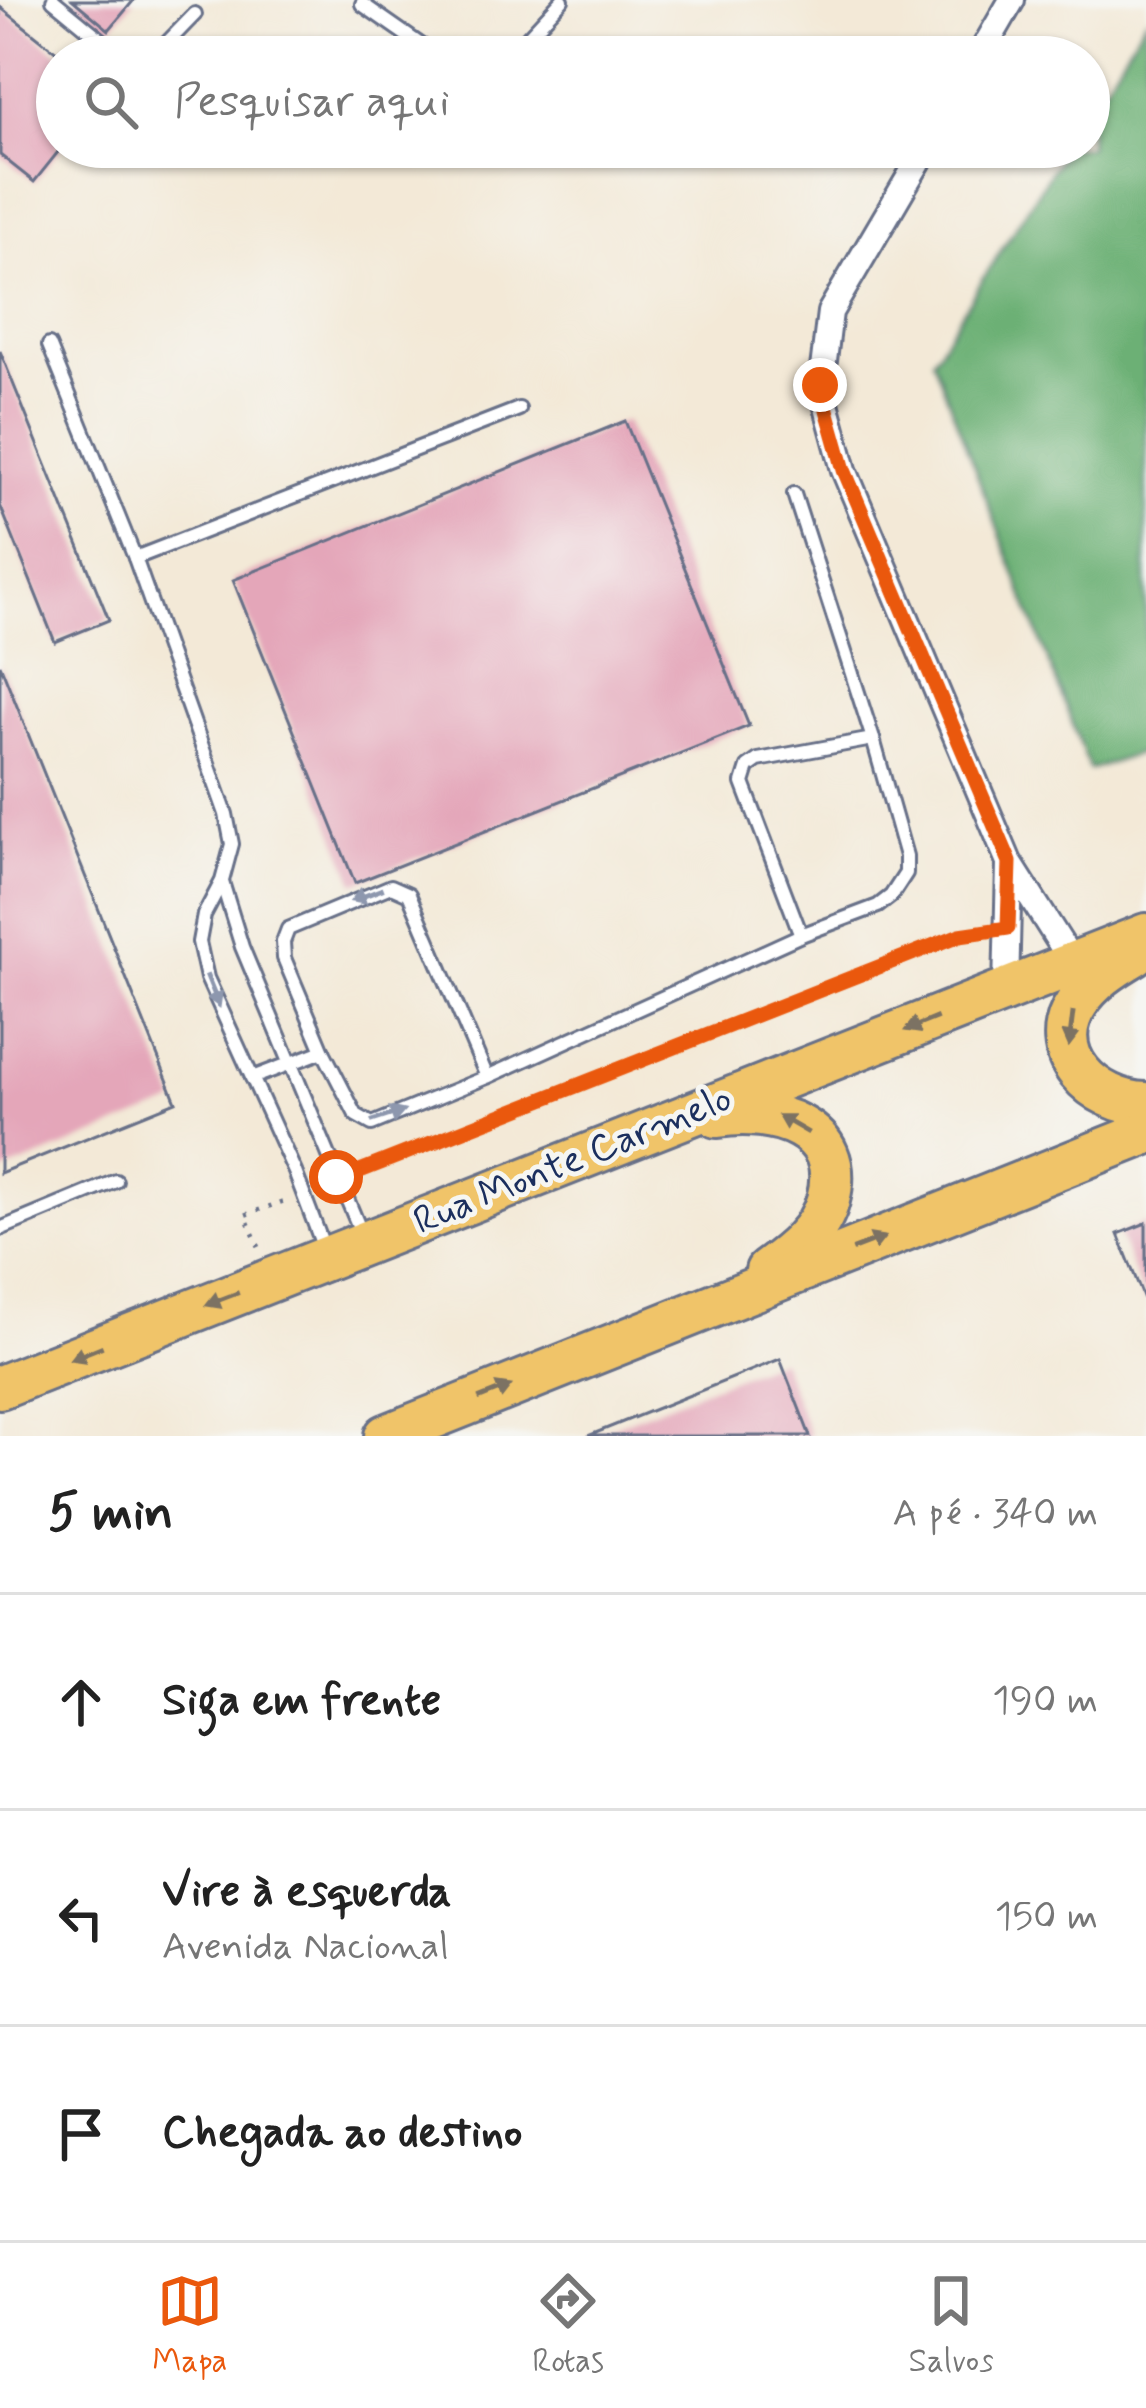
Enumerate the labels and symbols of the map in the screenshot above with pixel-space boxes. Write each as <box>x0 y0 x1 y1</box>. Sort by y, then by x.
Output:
route end <box>793 358 847 412</box>
one-way arrow <box>348 887 384 906</box>
one-way arrow <box>204 973 223 1009</box>
one-way arrow <box>1062 1011 1081 1048</box>
one-way arrow <box>903 1015 939 1034</box>
street label: Rua Monte Carmelo <box>406 1074 740 1248</box>
one-way arrow <box>370 1105 406 1124</box>
one-way arrow <box>776 1115 810 1136</box>
route start <box>309 1150 363 1204</box>
one-way arrow <box>851 1233 887 1252</box>
one-way arrow <box>204 1291 240 1310</box>
one-way arrow <box>68 1344 104 1363</box>
one-way arrow <box>477 1382 513 1401</box>

